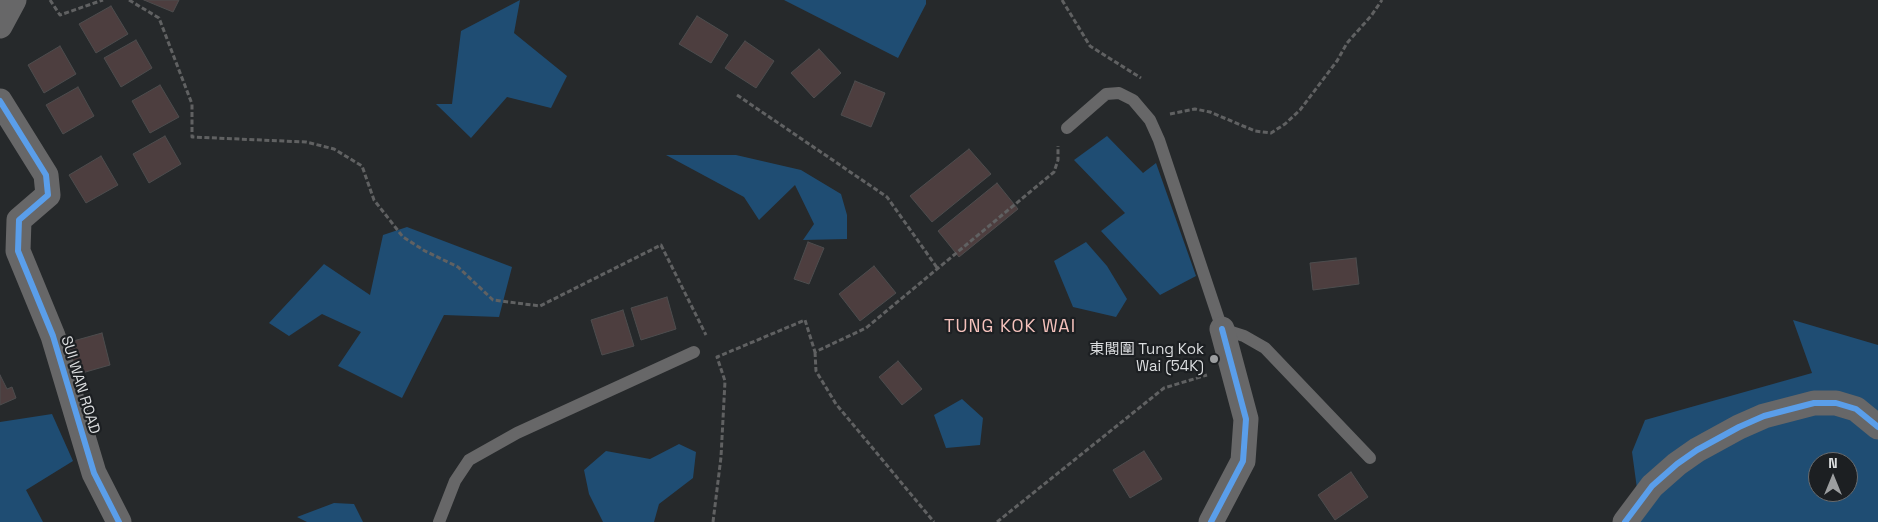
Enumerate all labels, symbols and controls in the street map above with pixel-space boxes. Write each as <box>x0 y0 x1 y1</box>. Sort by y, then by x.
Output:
district label: TUNG KOK WAI <box>942 316 1078 338</box>
street label: SUI WAN ROAD <box>57 334 103 436</box>
place label: 東閣圍 Tung Kok Wai (54K) <box>1089 341 1204 376</box>
marker: 東閣圍 Tung Kok Wai (54K) <box>1208 353 1220 365</box>
north arrow <box>1808 452 1858 502</box>
text: N <box>1828 454 1838 472</box>

